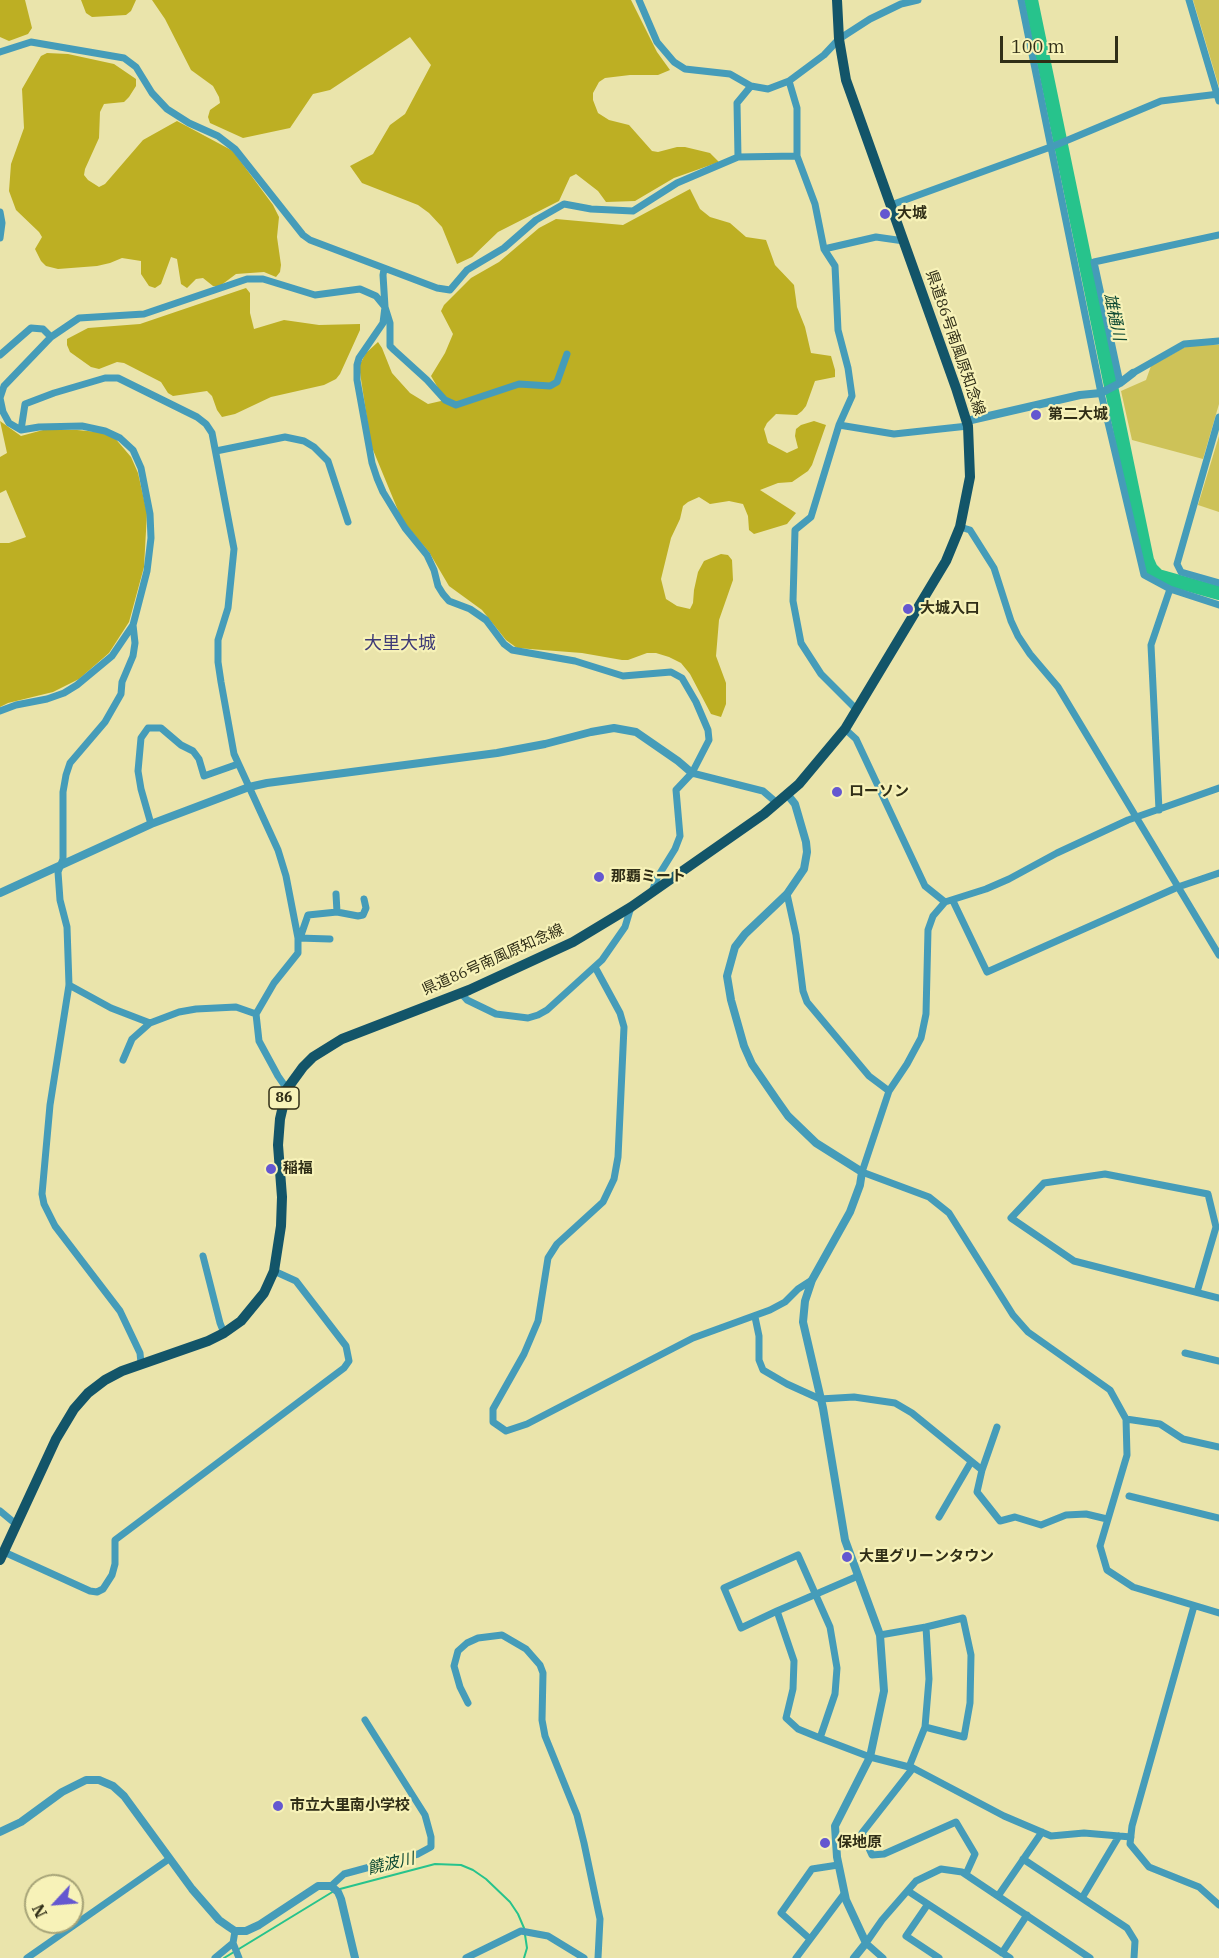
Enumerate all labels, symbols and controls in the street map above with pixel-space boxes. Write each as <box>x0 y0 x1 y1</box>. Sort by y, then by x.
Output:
scale bar <box>1003 24 1122 62</box>
text: 100 m <box>1011 35 1065 58</box>
place label: 大城 <box>897 205 927 223</box>
marker: 大城 <box>878 207 892 221</box>
street label: 県道86号南風原知念線 <box>922 268 988 418</box>
water label: 雄樋川 <box>1100 292 1128 342</box>
place label: 第二大城 <box>1048 406 1108 424</box>
marker: 第二大城 <box>1029 408 1043 422</box>
place label: 大城入口 <box>920 600 980 618</box>
marker: 大城入口 <box>901 602 915 616</box>
district label: 大里大城 <box>364 633 436 655</box>
place label: ローソン <box>849 783 909 801</box>
marker: ローソン <box>830 785 844 799</box>
place label: 那覇ミート <box>611 868 686 886</box>
marker: 那覇ミート <box>592 870 606 884</box>
street label: 県道86号南風原知念線 <box>419 921 567 999</box>
road number: 86 <box>269 1087 299 1109</box>
place label: 稲福 <box>283 1160 313 1178</box>
marker: 稲福 <box>264 1162 278 1176</box>
place label: 大里グリーンタウン <box>859 1548 994 1566</box>
marker: 大里グリーンタウン <box>840 1550 854 1564</box>
place label: 市立大里南小学校 <box>290 1797 410 1815</box>
marker: 市立大里南小学校 <box>271 1799 285 1813</box>
place label: 保地原 <box>837 1834 882 1852</box>
marker: 保地原 <box>818 1836 832 1850</box>
water label: 饒波川 <box>365 1849 417 1879</box>
north arrow <box>24 1874 84 1934</box>
text: N <box>28 1901 51 1921</box>

